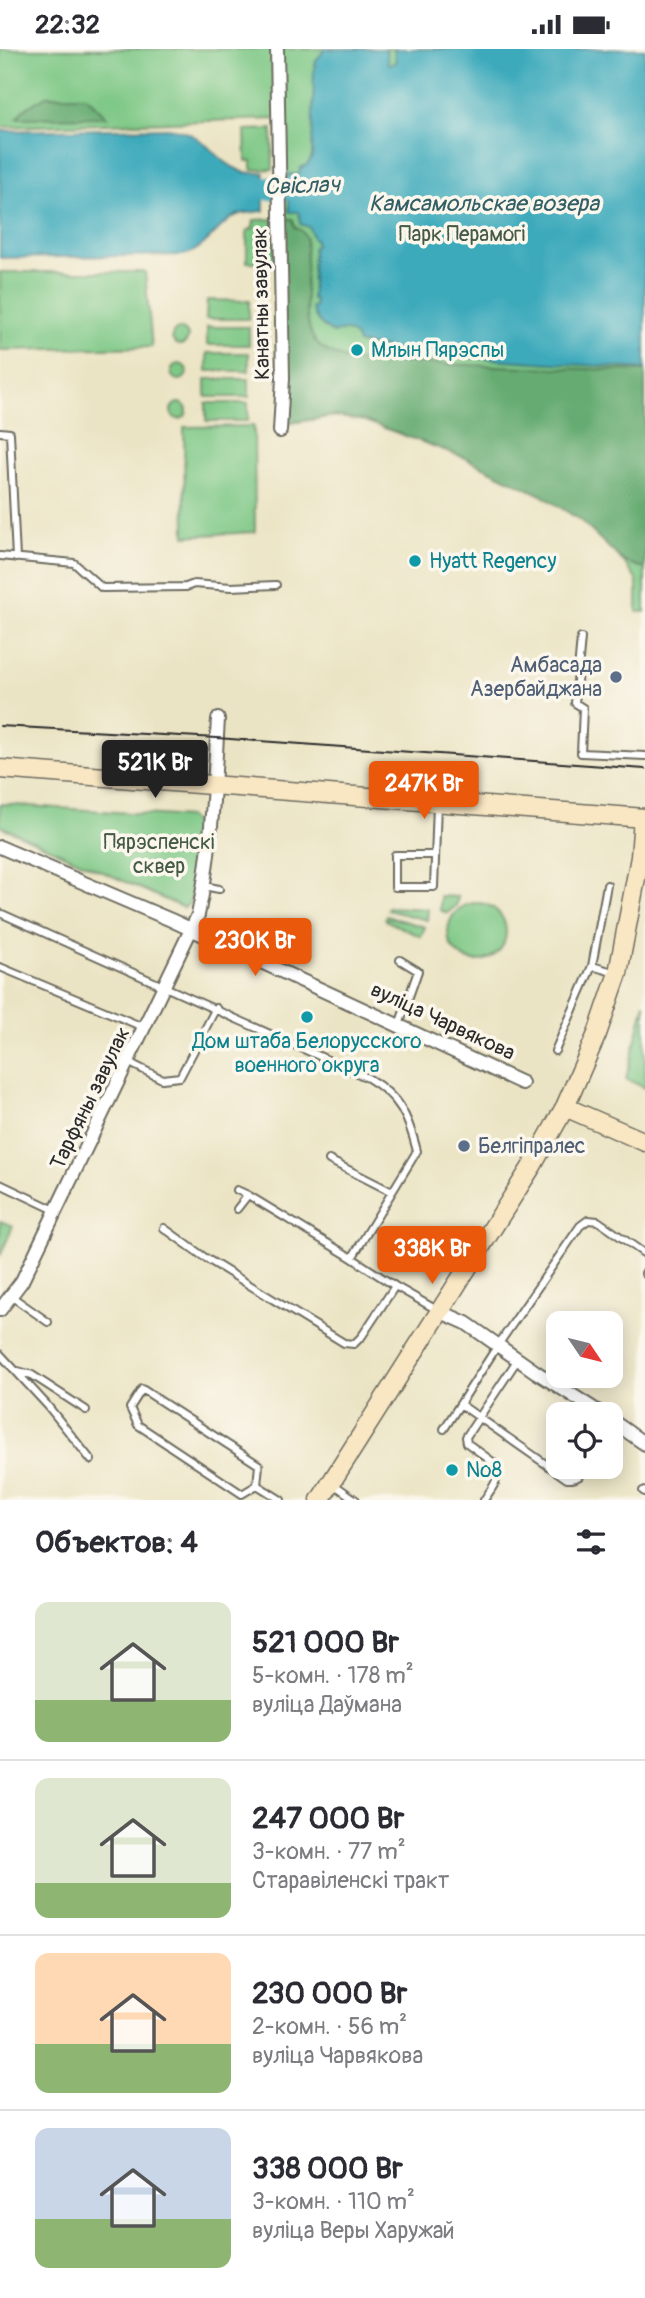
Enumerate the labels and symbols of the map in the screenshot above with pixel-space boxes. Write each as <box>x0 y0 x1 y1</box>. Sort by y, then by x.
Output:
water label: Свіслач <box>264 170 342 201</box>
water label: Камсамольскае возера <box>369 189 600 218</box>
park label: Парк Перамогі <box>399 221 525 248</box>
street label: Канатны завулак <box>247 228 276 380</box>
place label: Млын Пярэспы <box>371 337 504 364</box>
marker: Млын Пярэспы <box>349 342 365 358</box>
place label: Hyatt Regency <box>429 548 556 575</box>
marker: Hyatt Regency <box>407 553 423 569</box>
place label: Амбасада Азербайджана <box>470 652 602 703</box>
marker: Амбасада Азербайджана <box>608 669 624 685</box>
pin: 521K Br <box>90 741 220 800</box>
pin: 247K Br <box>359 761 489 821</box>
park label: Пярэспенскі сквер <box>103 829 215 880</box>
pin: 230K Br <box>190 919 320 978</box>
street label: вуліца Чарвякова <box>366 976 519 1067</box>
marker: Дом штаба Белорусского военного округа <box>299 1009 315 1025</box>
street label: Тарфяны завулак <box>44 1022 137 1174</box>
place label: Дом штаба Белорусского военного округа <box>191 1028 422 1079</box>
place label: Белгіпралес <box>478 1133 585 1160</box>
marker: Белгіпралес <box>456 1138 472 1154</box>
pin: 338K Br <box>367 1227 497 1286</box>
north arrow <box>546 1311 623 1388</box>
place label: №8 <box>466 1457 502 1484</box>
marker: №8 <box>444 1462 460 1478</box>

